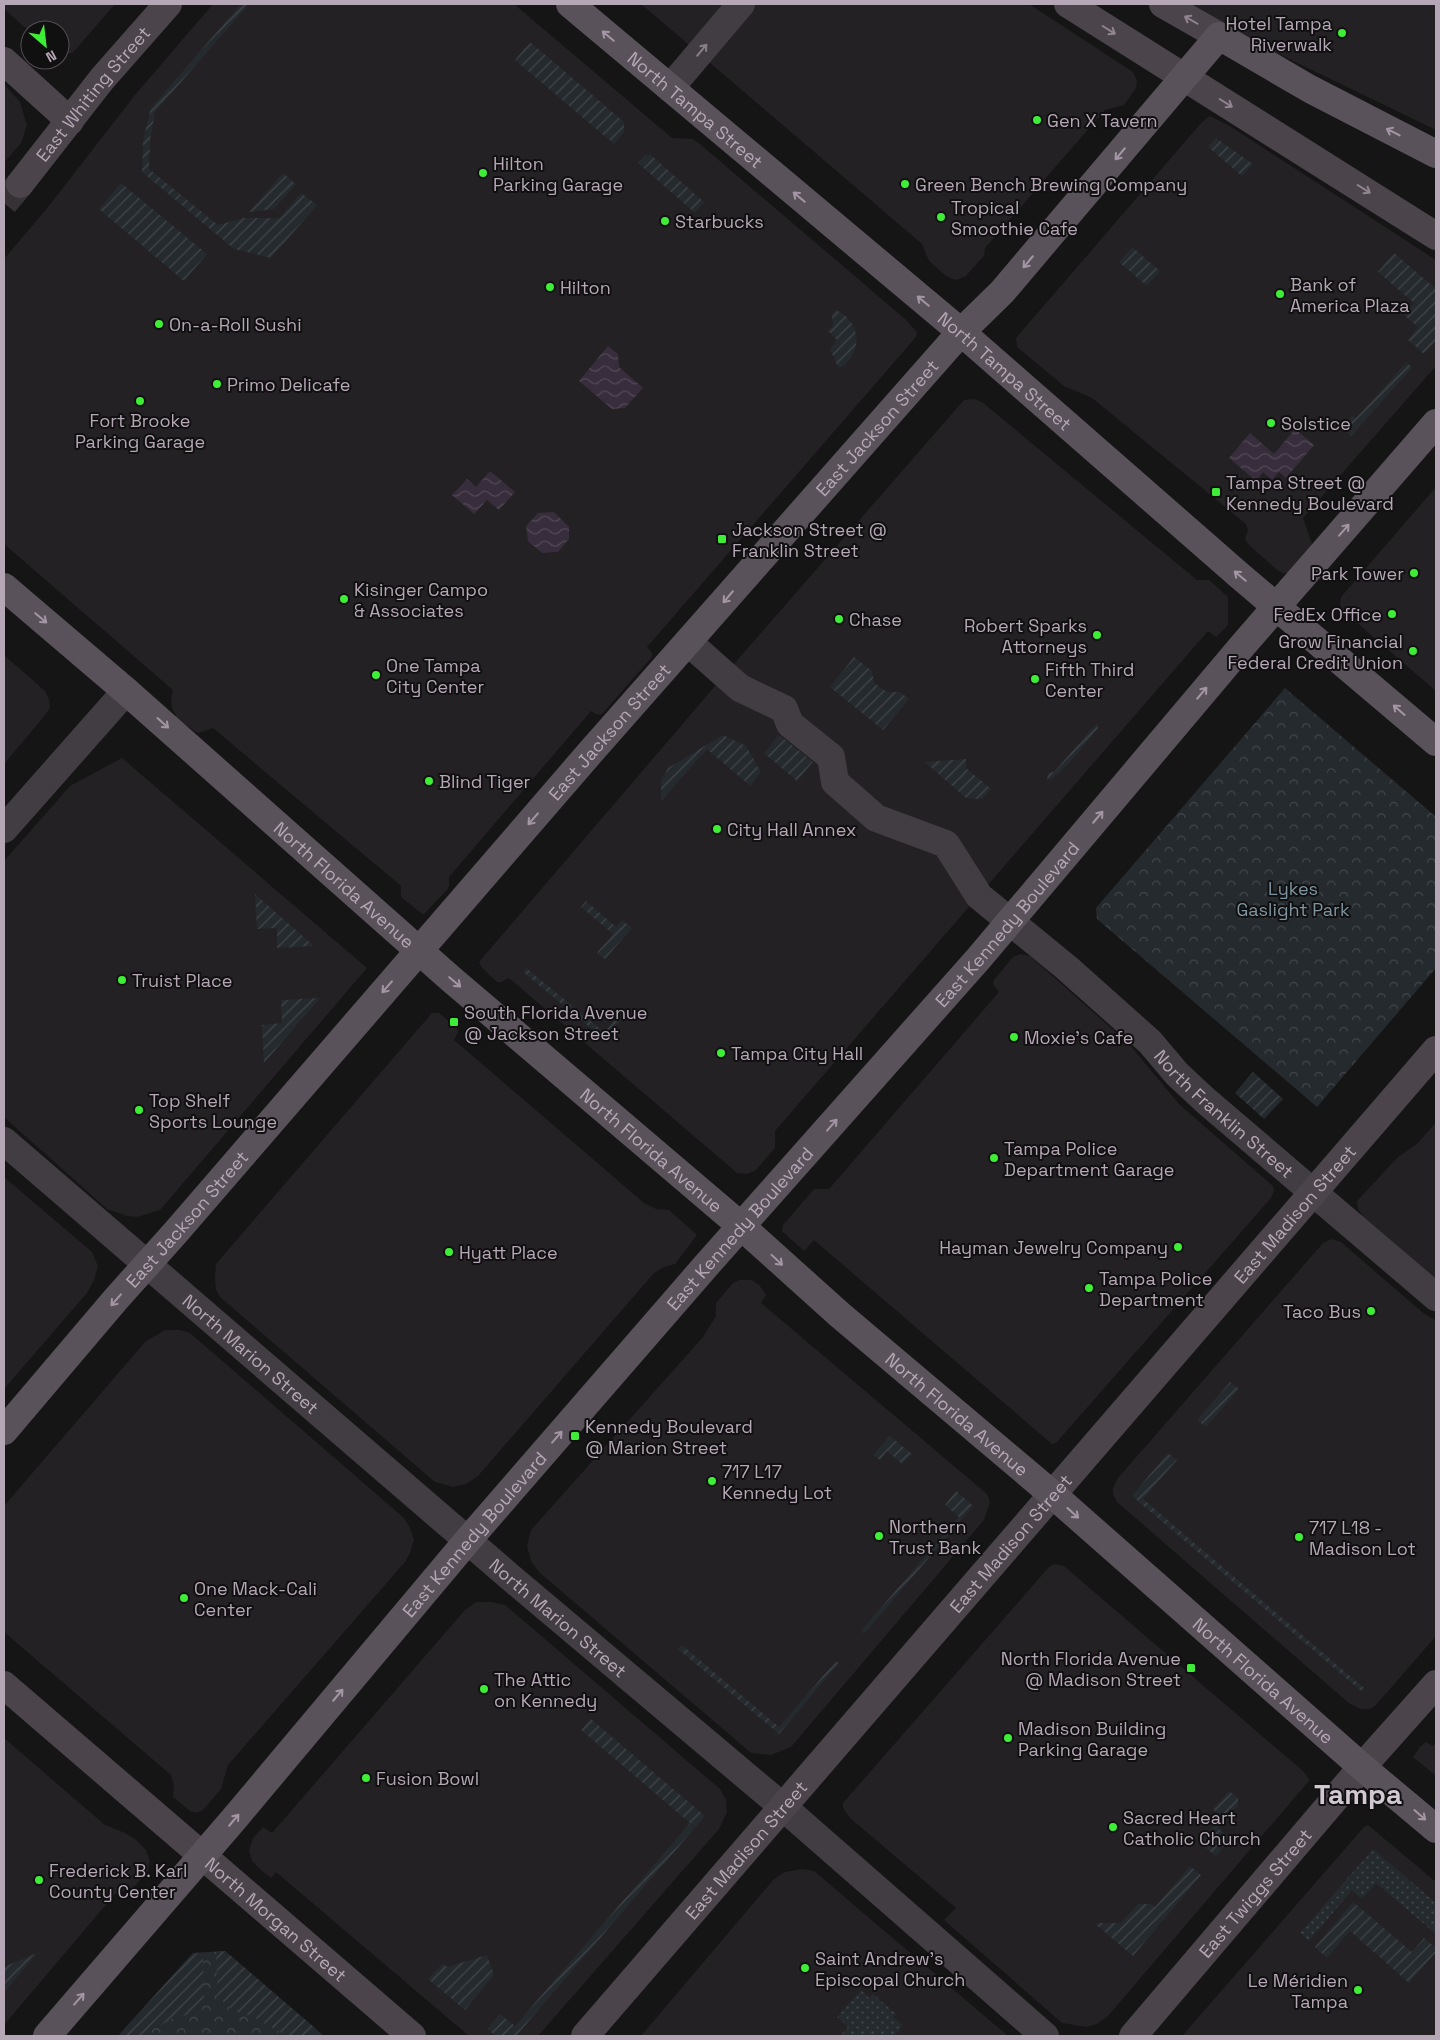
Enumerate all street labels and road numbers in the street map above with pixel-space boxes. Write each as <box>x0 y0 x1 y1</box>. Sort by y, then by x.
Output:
street label: East Whiting Street <box>30 21 155 166</box>
street label: North Tampa Street <box>623 46 768 173</box>
street label: North Tampa Street <box>933 306 1077 435</box>
street label: East Jackson Street <box>810 354 943 501</box>
street label: East Jackson Street <box>543 658 675 805</box>
street label: North Florida Avenue <box>269 816 419 953</box>
street label: East Kennedy Boulevard <box>930 837 1084 1012</box>
street label: North Franklin Street <box>1150 1045 1299 1183</box>
street label: North Florida Avenue <box>575 1083 728 1217</box>
street label: East Madison Street <box>1228 1140 1361 1288</box>
street label: East Kennedy Boulevard <box>661 1142 818 1315</box>
street label: East Jackson Street <box>121 1146 253 1292</box>
street label: North Marion Street <box>178 1289 324 1419</box>
street label: North Florida Avenue <box>881 1347 1033 1481</box>
street label: East Kennedy Boulevard <box>397 1447 551 1622</box>
street label: East Madison Street <box>944 1469 1076 1617</box>
street label: North Marion Street <box>485 1553 632 1682</box>
street label: North Florida Avenue <box>1188 1612 1339 1749</box>
street label: East Madison Street <box>680 1776 812 1924</box>
street label: East Twiggs Street <box>1193 1824 1316 1962</box>
street label: North Morgan Street <box>201 1852 352 1986</box>

